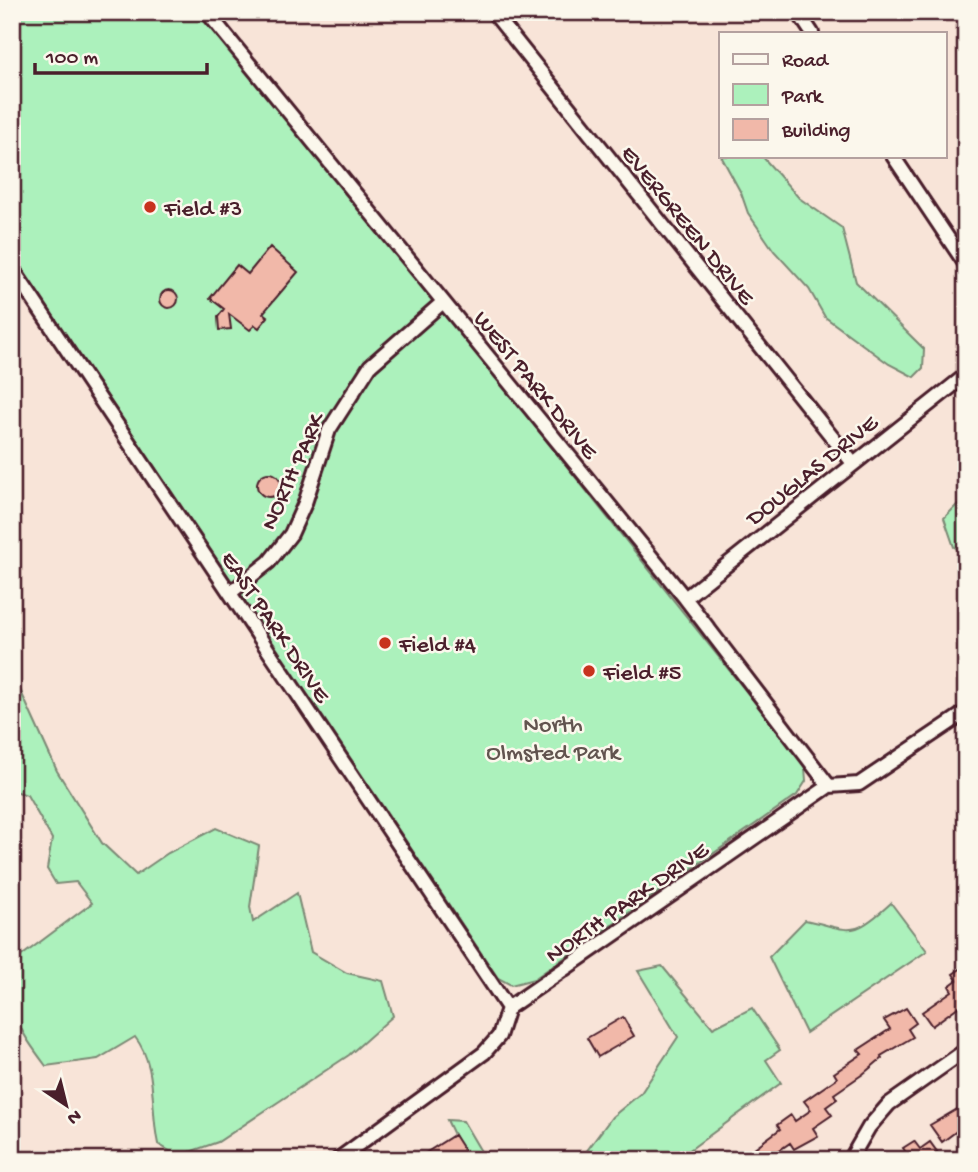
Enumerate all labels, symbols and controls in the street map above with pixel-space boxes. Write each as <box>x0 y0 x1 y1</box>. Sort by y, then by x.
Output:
scale bar <box>35 32 206 76</box>
legend <box>719 32 946 158</box>
text: 100 m <box>45 47 98 72</box>
text: Road <box>782 50 830 75</box>
text: Park <box>781 86 825 111</box>
text: Building <box>781 120 851 145</box>
street label: EVERGREEN DRIVE <box>613 140 760 313</box>
place label: Field #3 <box>163 196 242 225</box>
marker: Field #3 <box>142 199 158 215</box>
street label: WEST PARK DRIVE <box>466 306 604 467</box>
street label: NORTH PARK <box>256 407 334 535</box>
street label: DOUGLAS DRIVE <box>740 409 886 535</box>
street label: EAST PARK DRIVE <box>213 547 336 710</box>
place label: Field #4 <box>398 632 477 661</box>
marker: Field #4 <box>377 635 393 651</box>
place label: Field #5 <box>602 660 681 689</box>
marker: Field #5 <box>581 663 597 679</box>
park label: North Olmsted Park <box>486 712 622 769</box>
street label: NORTH PARK DRIVE <box>541 836 716 971</box>
north arrow <box>32 1070 102 1140</box>
text: N <box>62 1103 85 1129</box>

